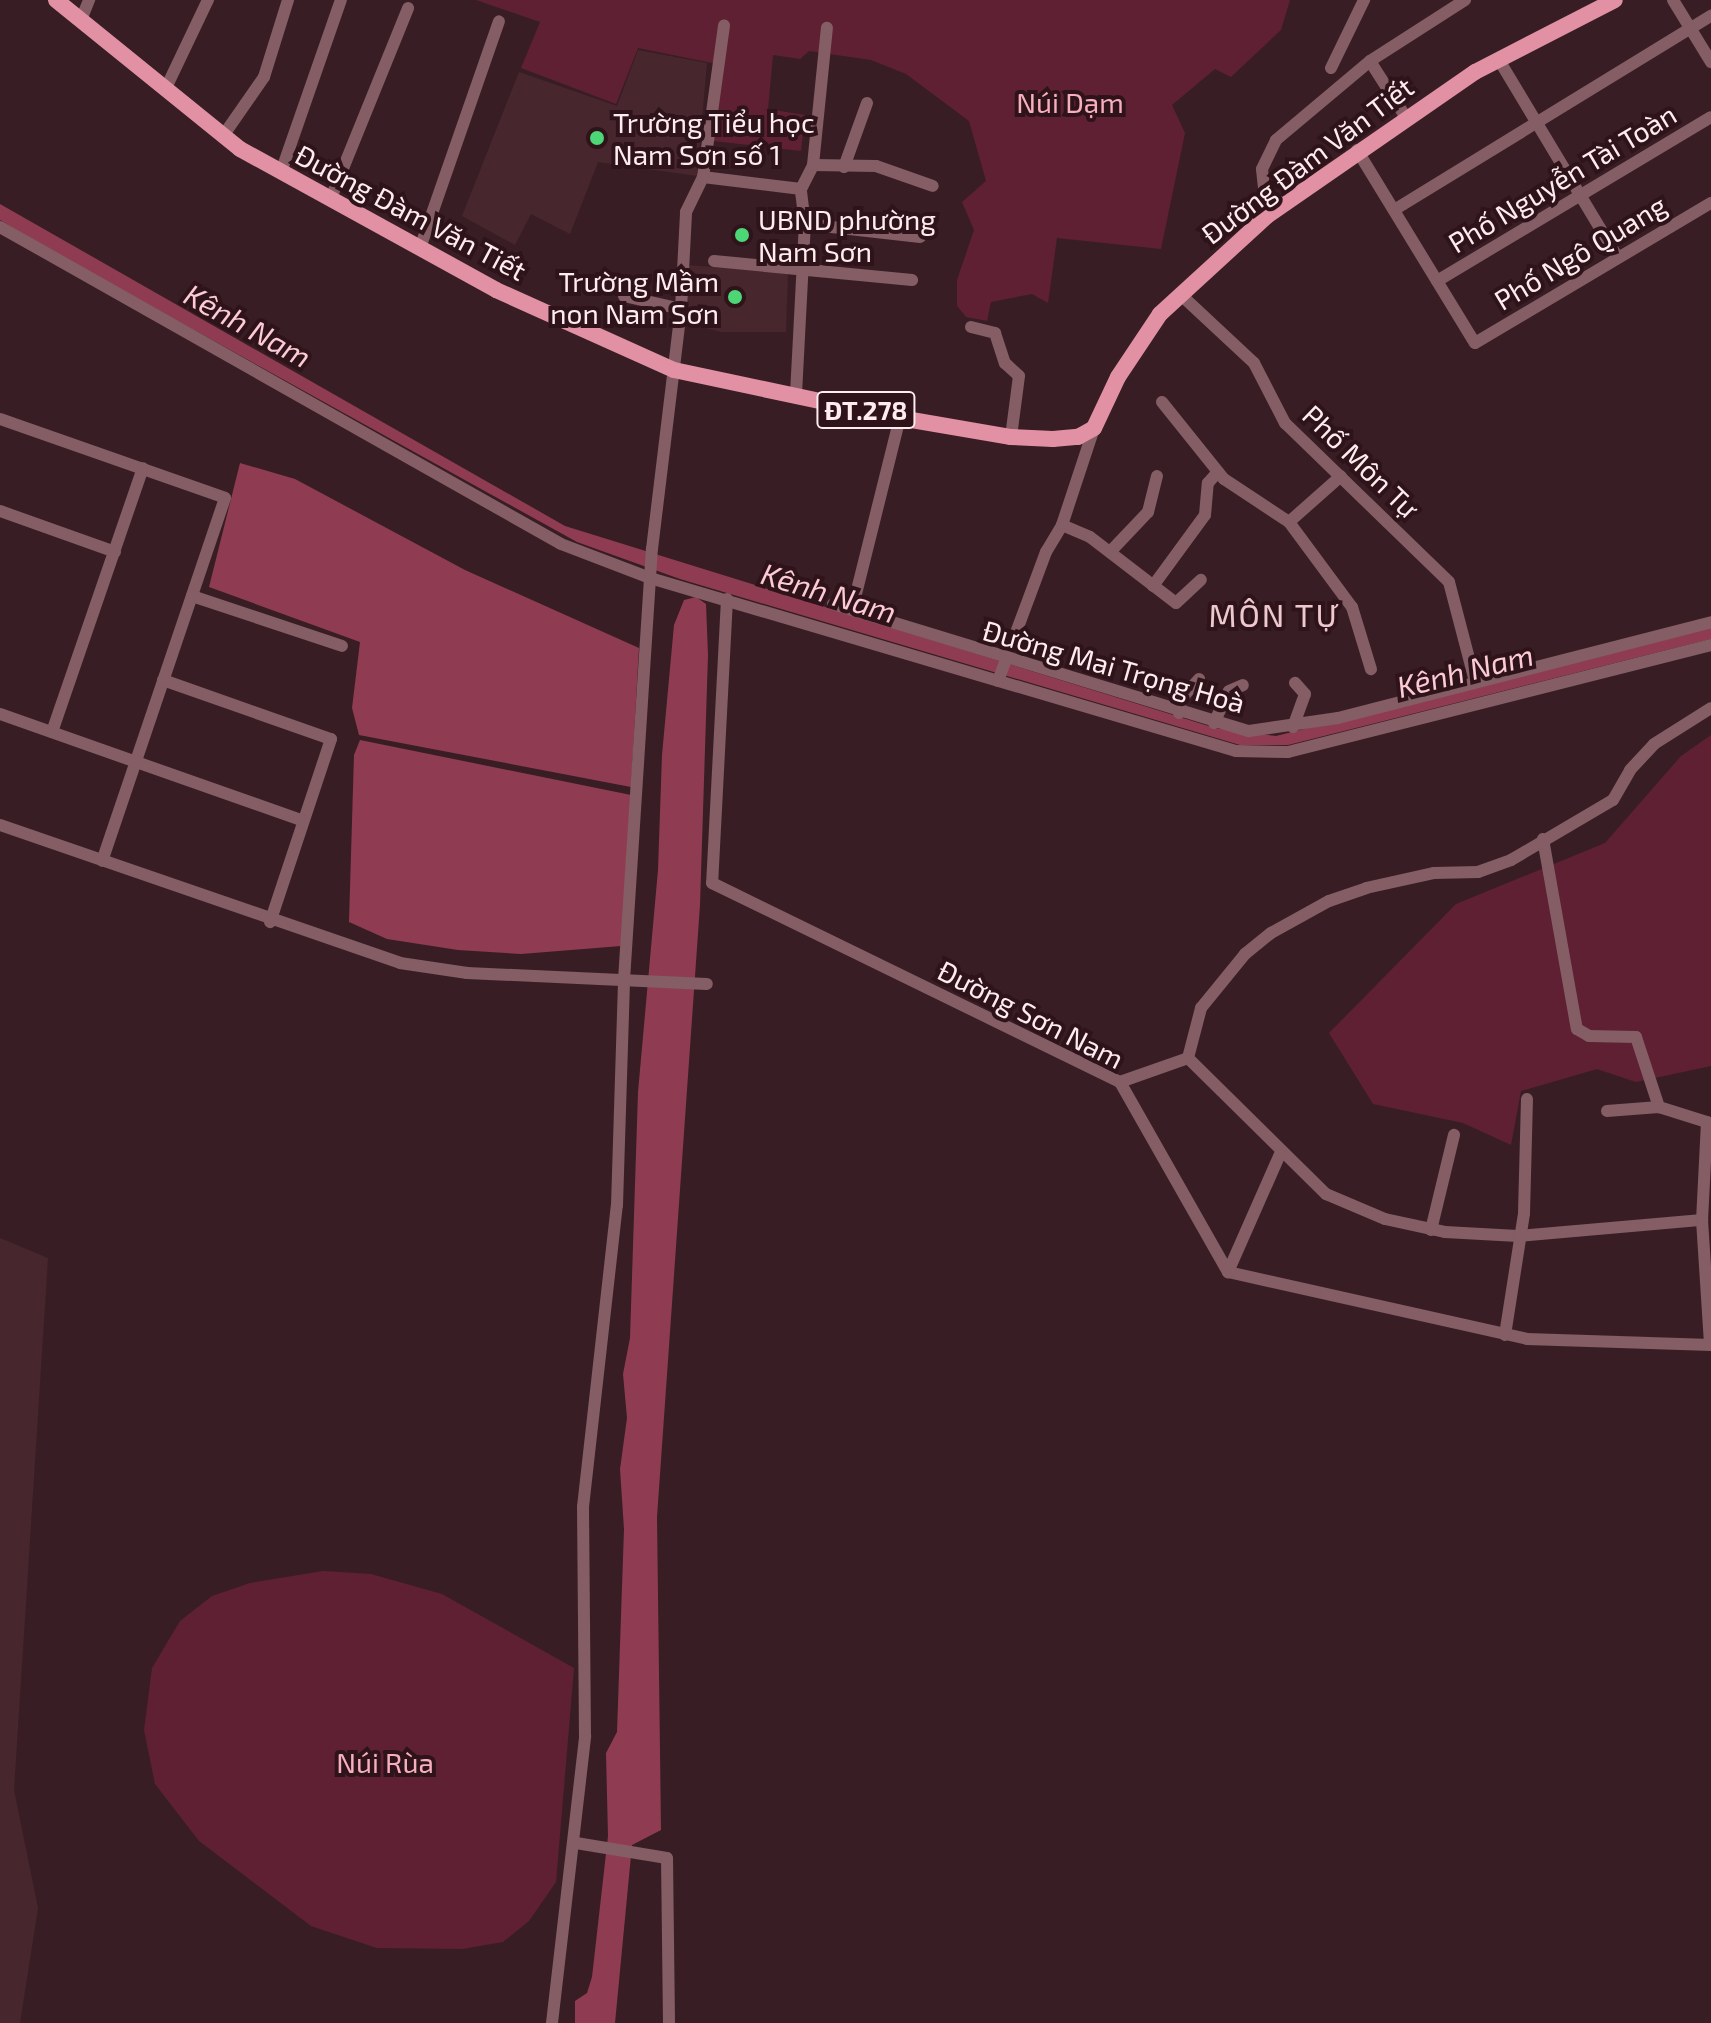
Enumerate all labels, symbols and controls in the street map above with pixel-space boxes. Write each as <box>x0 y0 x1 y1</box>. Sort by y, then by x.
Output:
street label: Đường Đàm Văn Tiết <box>1194 69 1420 251</box>
park label: Núi Dạm <box>1016 85 1124 119</box>
street label: Phố Nguyễn Tài Toàn <box>1441 96 1683 260</box>
place label: Trường Tiểu học Nam Sơn số 1 <box>613 105 815 171</box>
marker: Trường Tiểu học Nam Sơn số 1 <box>588 129 606 147</box>
street label: Đường Đàm Văn Tiết <box>289 137 533 287</box>
street label: Phố Ngô Quang <box>1488 188 1672 316</box>
place label: UBND phường Nam Sơn <box>758 202 936 268</box>
marker: UBND phường Nam Sơn <box>733 226 751 244</box>
place label: Trường Mầm non Nam Sơn <box>550 264 719 330</box>
water label: Kênh Nam <box>178 276 318 374</box>
marker: Trường Mầm non Nam Sơn <box>726 288 744 306</box>
road number: ĐT.278 <box>816 388 916 432</box>
street label: Phố Môn Tự <box>1296 397 1426 525</box>
water label: Kênh Nam <box>757 554 901 630</box>
district label: MÔN TỰ <box>1208 595 1340 633</box>
street label: Đường Mai Trọng Hoà <box>979 612 1249 720</box>
water label: Kênh Nam <box>1393 636 1537 704</box>
street label: Đường Sơn Nam <box>933 953 1129 1075</box>
park label: Núi Rùa <box>336 1745 434 1779</box>

